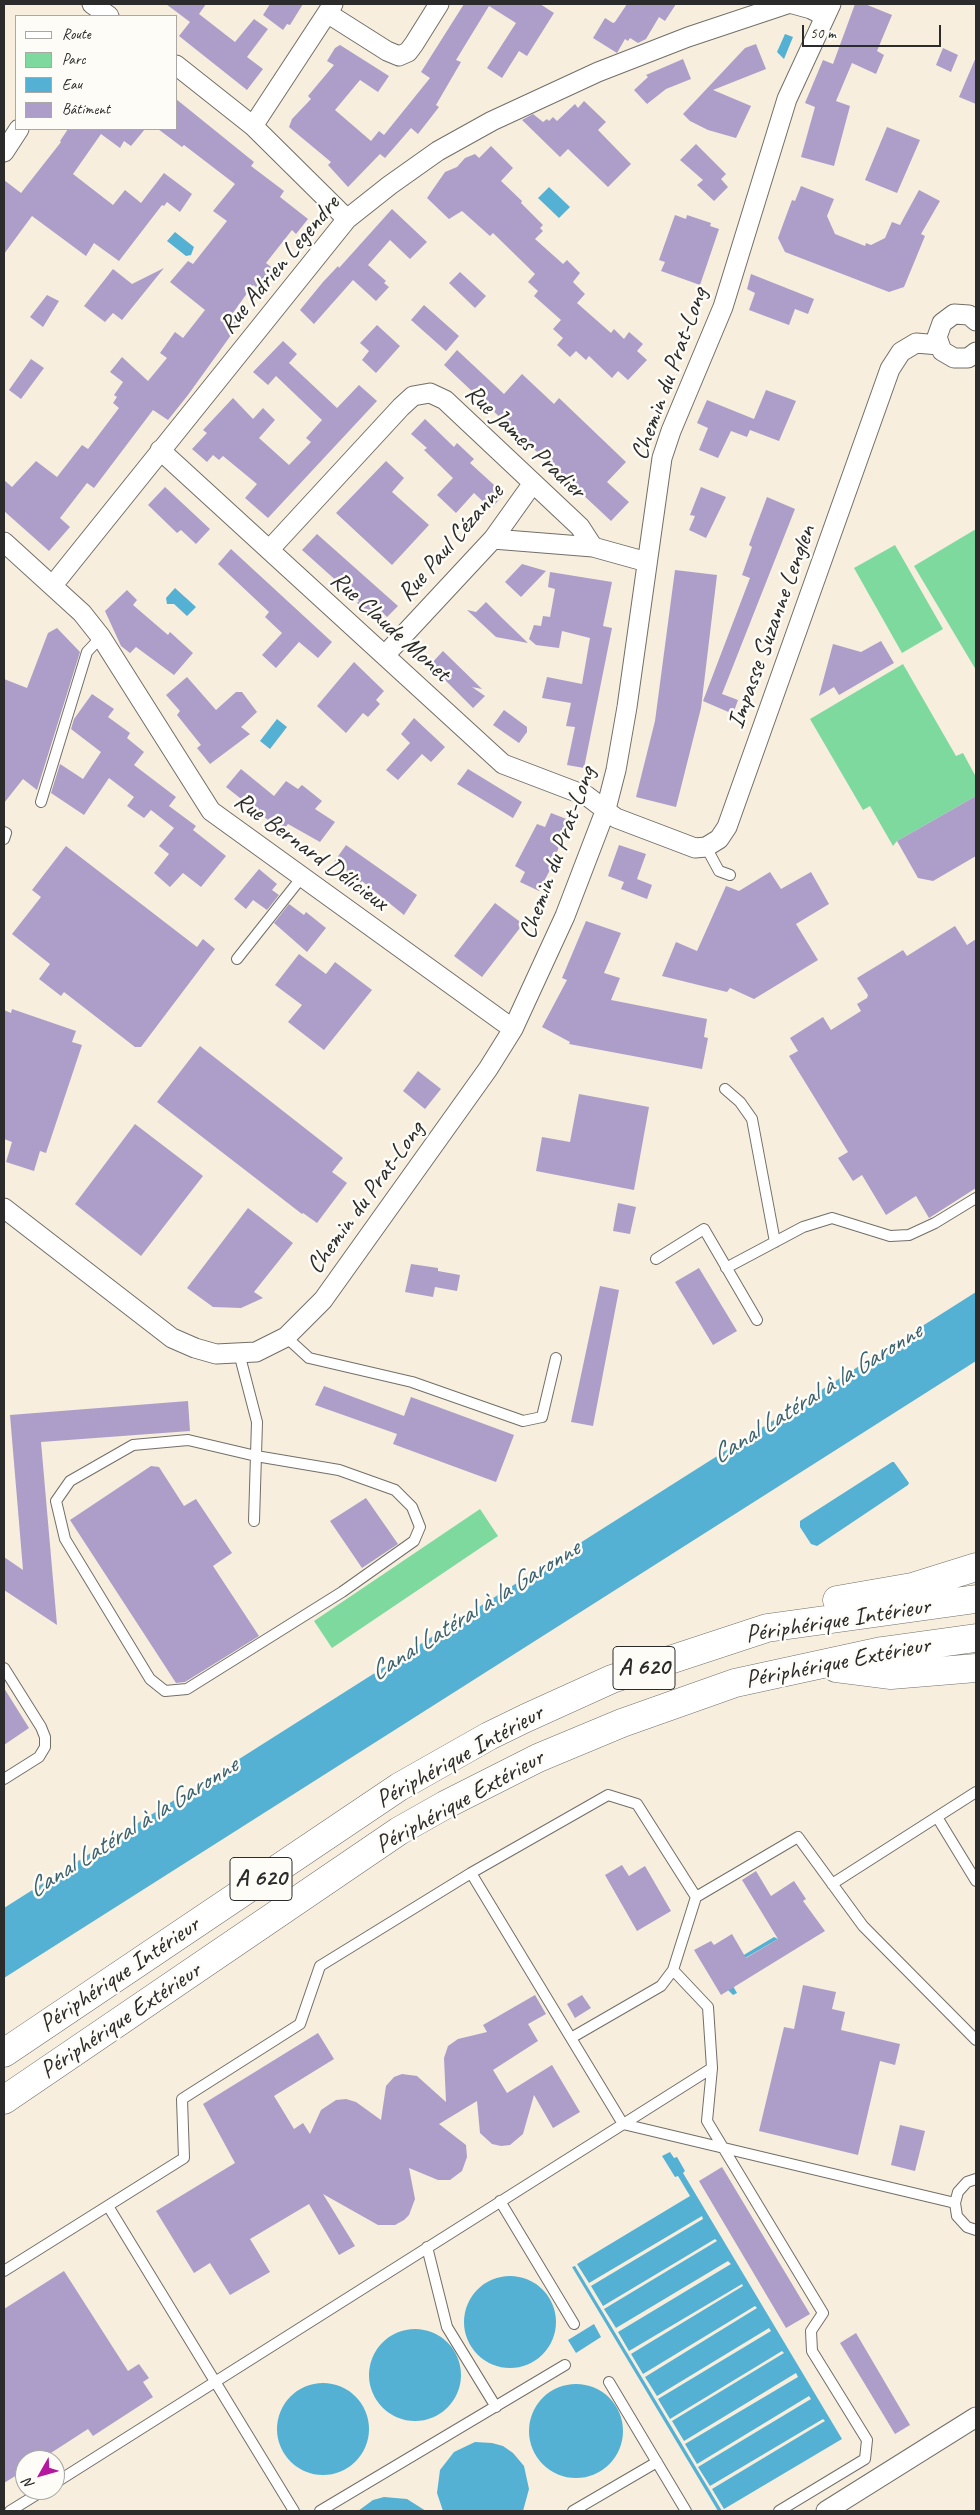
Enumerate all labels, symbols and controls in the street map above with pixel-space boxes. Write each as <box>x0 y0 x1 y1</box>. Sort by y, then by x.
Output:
legend <box>15 15 178 130</box>
scale bar <box>805 15 944 47</box>
text: 50 m <box>810 24 836 43</box>
text: Route <box>62 25 91 44</box>
text: Parc <box>62 50 86 69</box>
text: Eau <box>62 75 82 94</box>
text: Bâtiment <box>62 100 110 119</box>
street label: Rue Adrien Legendre <box>213 190 347 340</box>
street label: Chemin du Prat-Long <box>625 284 715 464</box>
street label: Rue James Pradier <box>458 378 592 506</box>
street label: Rue Paul Cézanne <box>392 478 510 608</box>
street label: Impasse Suzanne Lenglen <box>721 521 823 733</box>
street label: Rue Claude Monet <box>324 565 456 689</box>
street label: Chemin du Prat-Long <box>513 763 603 943</box>
street label: Rue Bernard Délicieux <box>228 786 394 918</box>
street label: Chemin du Prat-Long <box>301 1116 431 1280</box>
water label: Canal Latéral à la Garonne <box>706 1317 928 1471</box>
water label: Canal Latéral à la Garonne <box>364 1534 586 1688</box>
street label: Périphérique Intérieur <box>743 1592 933 1650</box>
street label: Périphérique Extérieur <box>743 1630 933 1696</box>
road number: A 620 <box>613 1646 675 1690</box>
street label: Périphérique Intérieur <box>371 1699 549 1815</box>
street label: Périphérique Extérieur <box>371 1743 549 1861</box>
water label: Canal Latéral à la Garonne <box>22 1751 244 1905</box>
road number: A 620 <box>230 1858 292 1900</box>
street label: Périphérique Intérieur <box>34 1910 206 2040</box>
street label: Périphérique Extérieur <box>35 1956 207 2086</box>
north arrow <box>15 2450 65 2500</box>
text: N <box>19 2475 38 2493</box>

